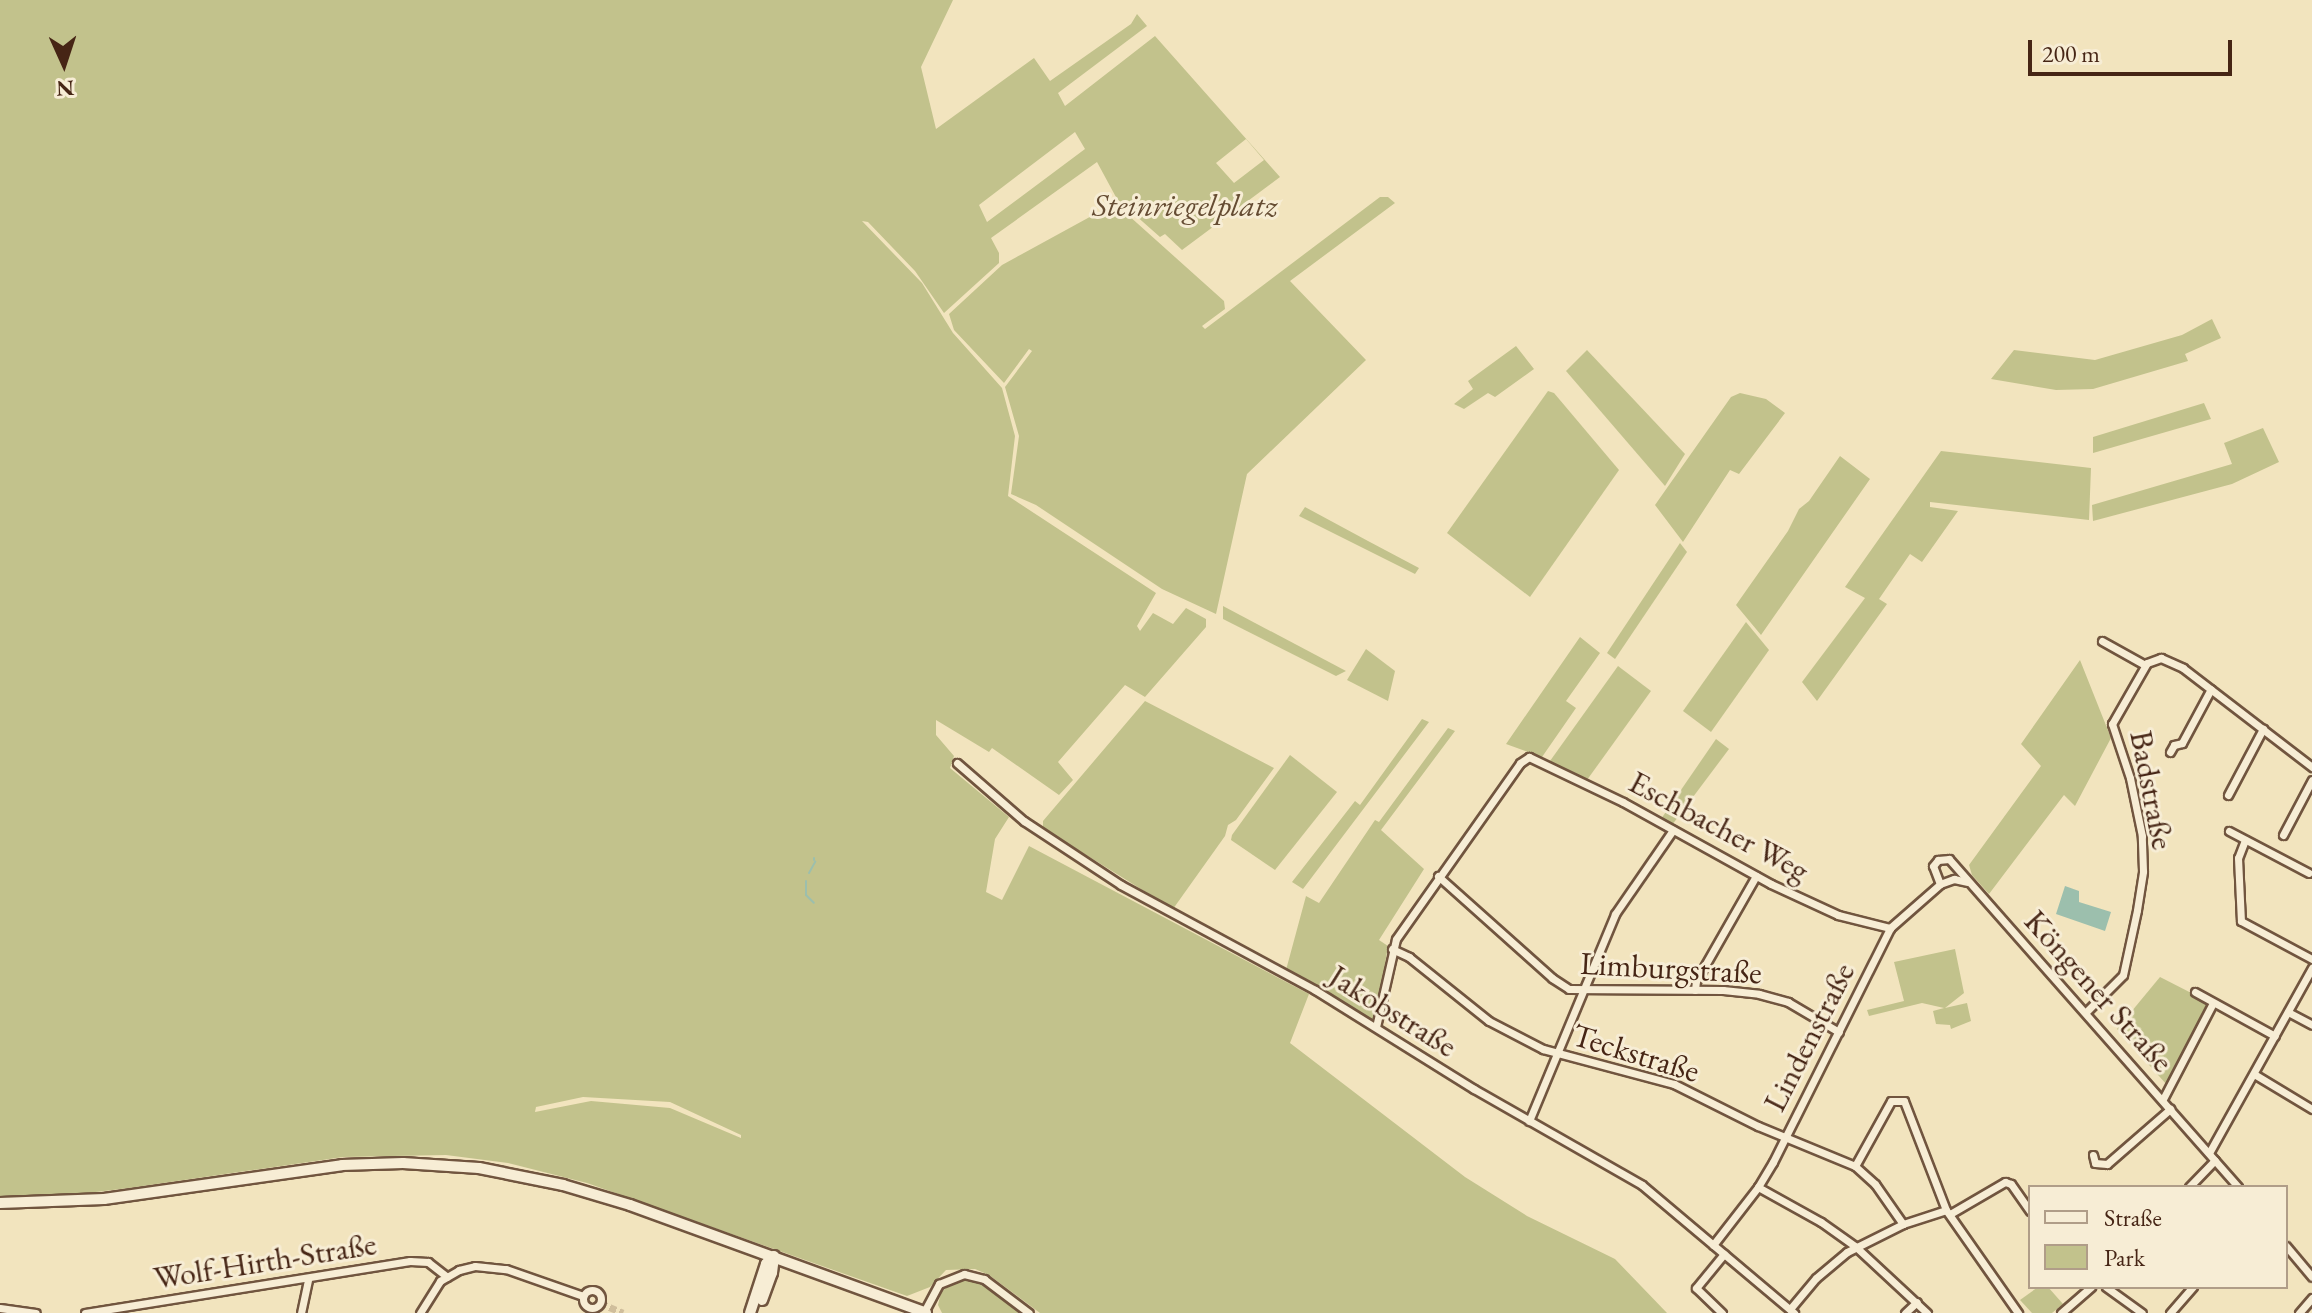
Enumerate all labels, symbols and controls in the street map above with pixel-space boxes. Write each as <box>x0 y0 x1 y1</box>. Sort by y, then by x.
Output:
north arrow <box>24 24 104 104</box>
scale bar <box>2032 24 2236 74</box>
text: 200 m <box>2042 38 2100 69</box>
text: N <box>56 74 75 103</box>
park label: Steinriegelplatz <box>1092 186 1278 224</box>
street label: Badstraße <box>2122 727 2182 853</box>
street label: Eschbacher Weg <box>1623 763 1815 889</box>
street label: Köngener Straße <box>2016 902 2182 1080</box>
street label: Limburgstraße <box>1579 944 1763 992</box>
street label: Lindenstraße <box>1755 956 1863 1118</box>
street label: Jakobstraße <box>1322 957 1464 1065</box>
street label: Teckstraße <box>1568 1016 1704 1090</box>
legend <box>2028 1185 2288 1289</box>
text: Straße <box>2104 1202 2162 1233</box>
street label: Wolf-Hirth-Straße <box>151 1224 379 1298</box>
text: Park <box>2104 1242 2145 1273</box>

